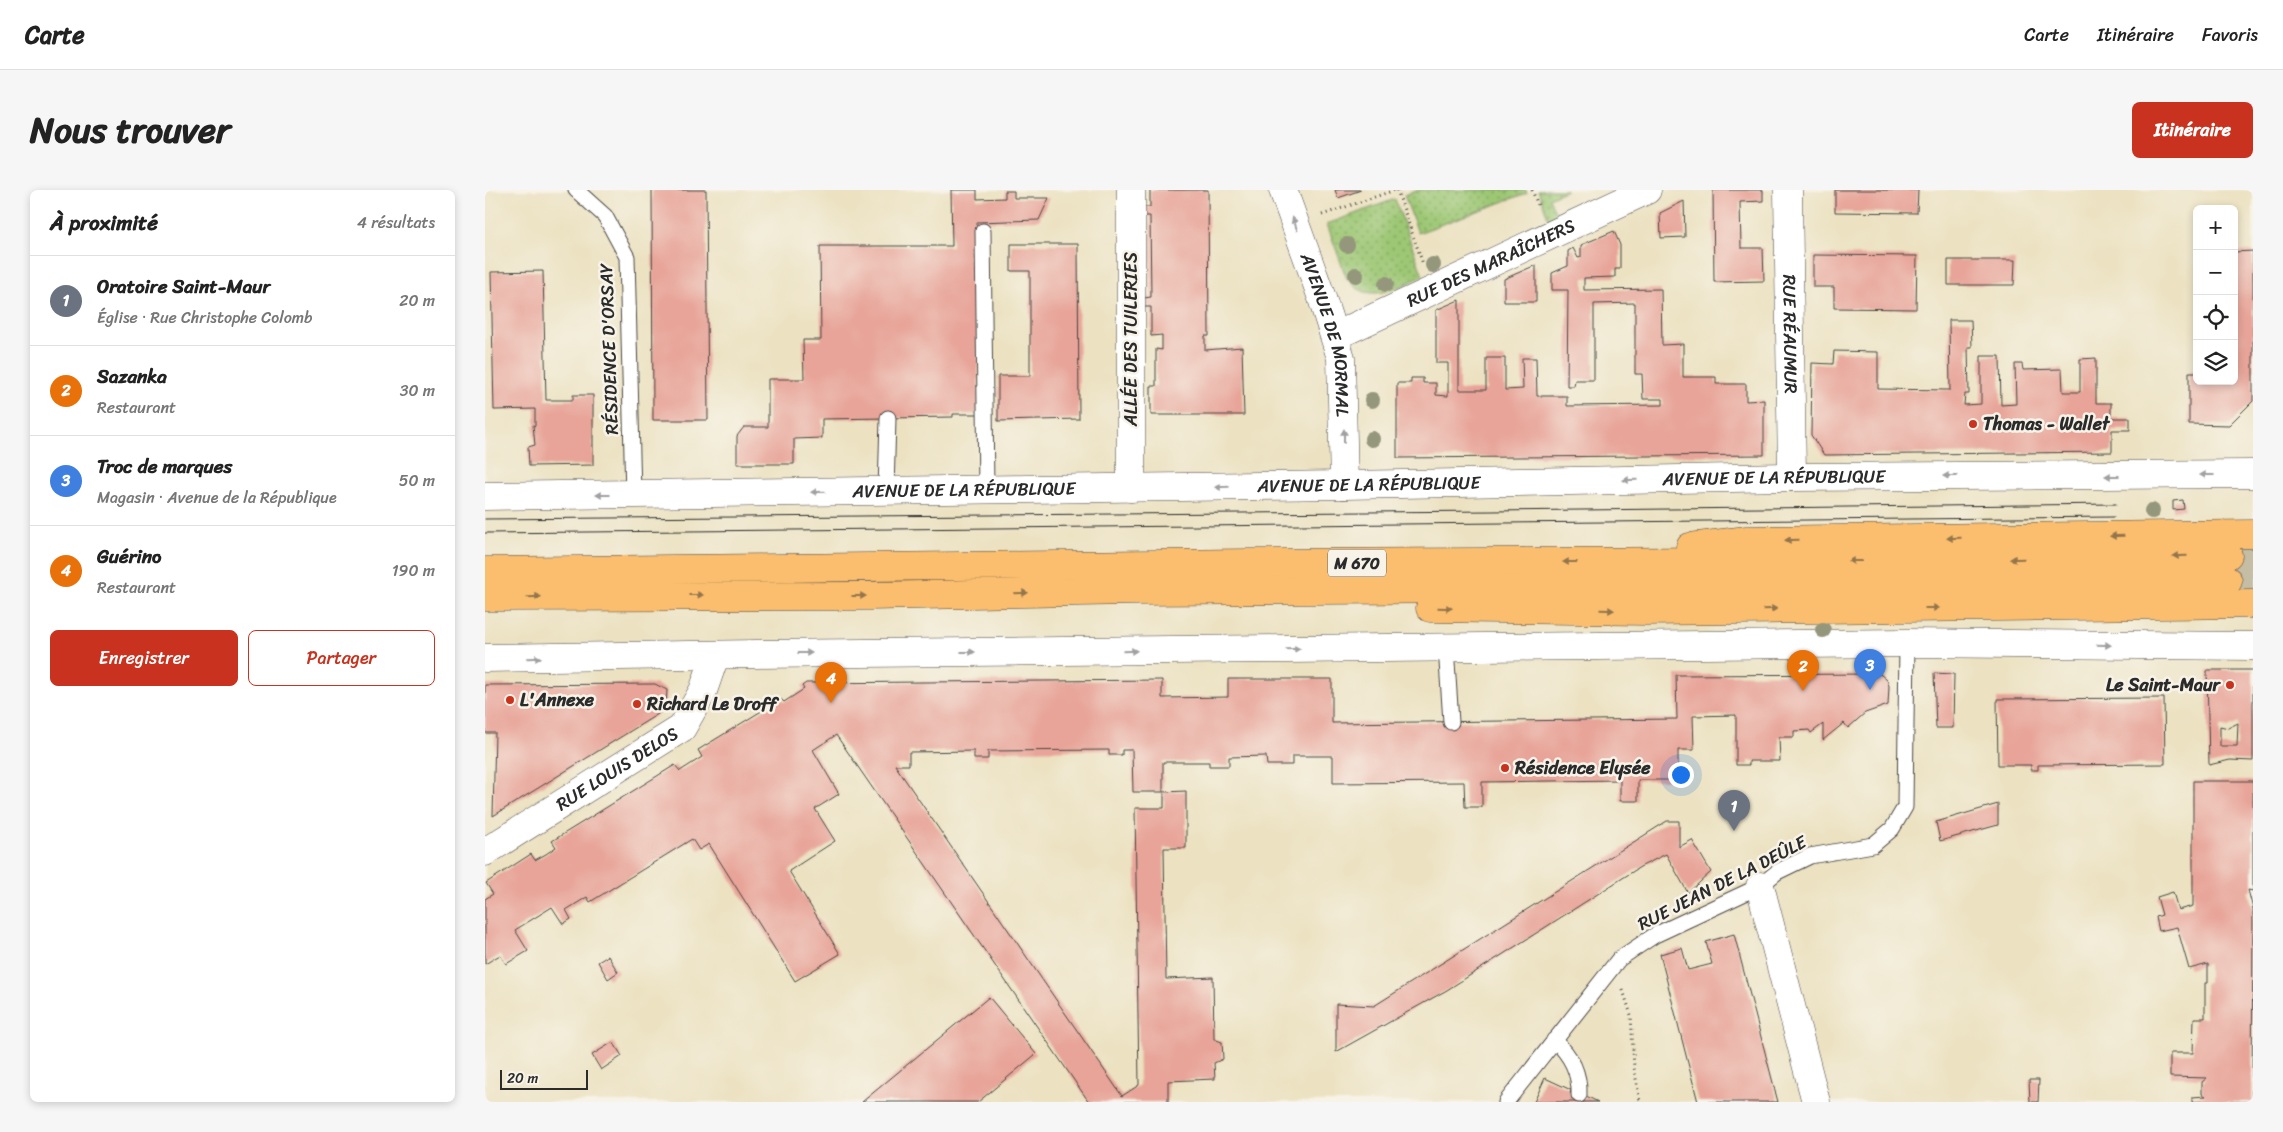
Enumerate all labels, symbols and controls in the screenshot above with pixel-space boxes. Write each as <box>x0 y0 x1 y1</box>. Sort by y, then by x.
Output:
text: Carte <box>25 14 85 56</box>
text: Carte <box>2024 19 2069 51</box>
text: Itinéraire <box>2097 19 2174 51</box>
text: Favoris <box>2202 19 2258 51</box>
text: Nous trouver <box>30 99 230 161</box>
button: Itinéraire <box>2132 102 2253 158</box>
text: À proximité <box>50 204 158 242</box>
map controls <box>2193 205 2238 385</box>
button: + <box>2193 205 2238 250</box>
text: 4 résultats <box>357 208 435 237</box>
street label: RUE DES MARAÎCHERS <box>1401 210 1581 316</box>
one-way arrow <box>1291 217 1298 232</box>
street label: AVENUE DE MORMAL <box>1291 247 1358 418</box>
button: − <box>2193 250 2238 295</box>
street label: ALLÉE DES TUILERIES <box>1115 252 1147 427</box>
street label: RÉSIDENCE D'ORSAY <box>590 262 628 435</box>
text: Oratoire Saint-Maur <box>97 270 270 303</box>
street label: RUE RÉAUMUR <box>1773 274 1807 394</box>
text: 1 <box>63 286 69 315</box>
text: 20 m <box>399 286 435 315</box>
button: locate <box>2193 295 2238 340</box>
text: Église · Rue Christophe Colomb <box>97 303 313 332</box>
button: layers <box>2193 340 2238 385</box>
text: Sazanka <box>97 360 167 393</box>
text: 2 <box>61 376 71 405</box>
text: 30 m <box>400 376 435 405</box>
text: Restaurant <box>97 393 176 422</box>
place label: Thomas - Wallet <box>1983 408 2111 440</box>
marker: Thomas - Wallet <box>1967 418 1979 430</box>
one-way arrow <box>1340 428 1348 444</box>
text: Troc de marques <box>97 450 232 483</box>
street label: AVENUE DE LA RÉPUBLIQUE <box>1661 460 1886 495</box>
text: 3 <box>62 466 70 495</box>
text: 50 m <box>399 466 435 495</box>
street label: AVENUE DE LA RÉPUBLIQUE <box>1256 467 1482 502</box>
one-way arrow <box>2199 471 2215 479</box>
street label: AVENUE DE LA RÉPUBLIQUE <box>851 472 1077 507</box>
one-way arrow <box>1941 472 1957 480</box>
one-way arrow <box>2104 472 2120 480</box>
one-way arrow <box>1621 476 1637 484</box>
text: Magasin · Avenue de la République <box>97 483 337 512</box>
one-way arrow <box>1214 483 1230 491</box>
one-way arrow <box>810 488 826 496</box>
one-way arrow <box>595 491 611 499</box>
one-way arrow <box>2109 532 2125 540</box>
one-way arrow <box>1946 534 1962 542</box>
one-way arrow <box>1784 536 1800 544</box>
text: Guérino <box>97 540 161 573</box>
road number: M 670 <box>1328 549 1386 576</box>
one-way arrow <box>2171 552 2187 560</box>
text: 4 <box>61 556 71 585</box>
text: 190 m <box>392 556 435 585</box>
one-way arrow <box>2009 556 2025 564</box>
one-way arrow <box>1846 557 1862 565</box>
one-way arrow <box>1561 558 1577 566</box>
text: Restaurant <box>97 573 176 602</box>
one-way arrow <box>1013 589 1029 597</box>
one-way arrow <box>688 591 704 599</box>
one-way arrow <box>851 592 867 600</box>
one-way arrow <box>526 593 542 601</box>
one-way arrow <box>1925 603 1941 611</box>
one-way arrow <box>1437 605 1453 613</box>
one-way arrow <box>1762 605 1778 613</box>
one-way arrow <box>1600 606 1616 614</box>
button: Enregistrer <box>50 630 238 686</box>
button: Partager <box>248 630 435 686</box>
one-way arrow <box>2097 641 2113 649</box>
one-way arrow <box>1285 645 1301 653</box>
one-way arrow <box>1122 647 1138 655</box>
one-way arrow <box>960 648 976 656</box>
one-way arrow <box>797 649 813 657</box>
pin: 3 <box>1854 649 1886 690</box>
pin: 2 <box>1787 650 1819 691</box>
one-way arrow <box>526 654 542 662</box>
pin: 4 <box>815 662 847 703</box>
place label: Le Saint-Maur <box>2106 669 2222 701</box>
marker: Le Saint-Maur <box>2224 679 2236 691</box>
place label: L'Annexe <box>520 684 595 716</box>
place label: Richard Le Droff <box>646 688 780 720</box>
marker: L'Annexe <box>504 694 516 706</box>
marker: Richard Le Droff <box>631 698 643 710</box>
street label: RUE LOUIS DELOS <box>549 718 685 820</box>
place label: Résidence Elysée <box>1514 752 1651 784</box>
marker: Résidence Elysée <box>1499 762 1511 774</box>
your location <box>1668 762 1694 788</box>
pin: 1 <box>1718 790 1750 831</box>
street label: RUE JEAN DE LA DEÛLE <box>1632 826 1813 940</box>
text: 20 m <box>507 1066 538 1091</box>
scale bar <box>500 1067 587 1090</box>

